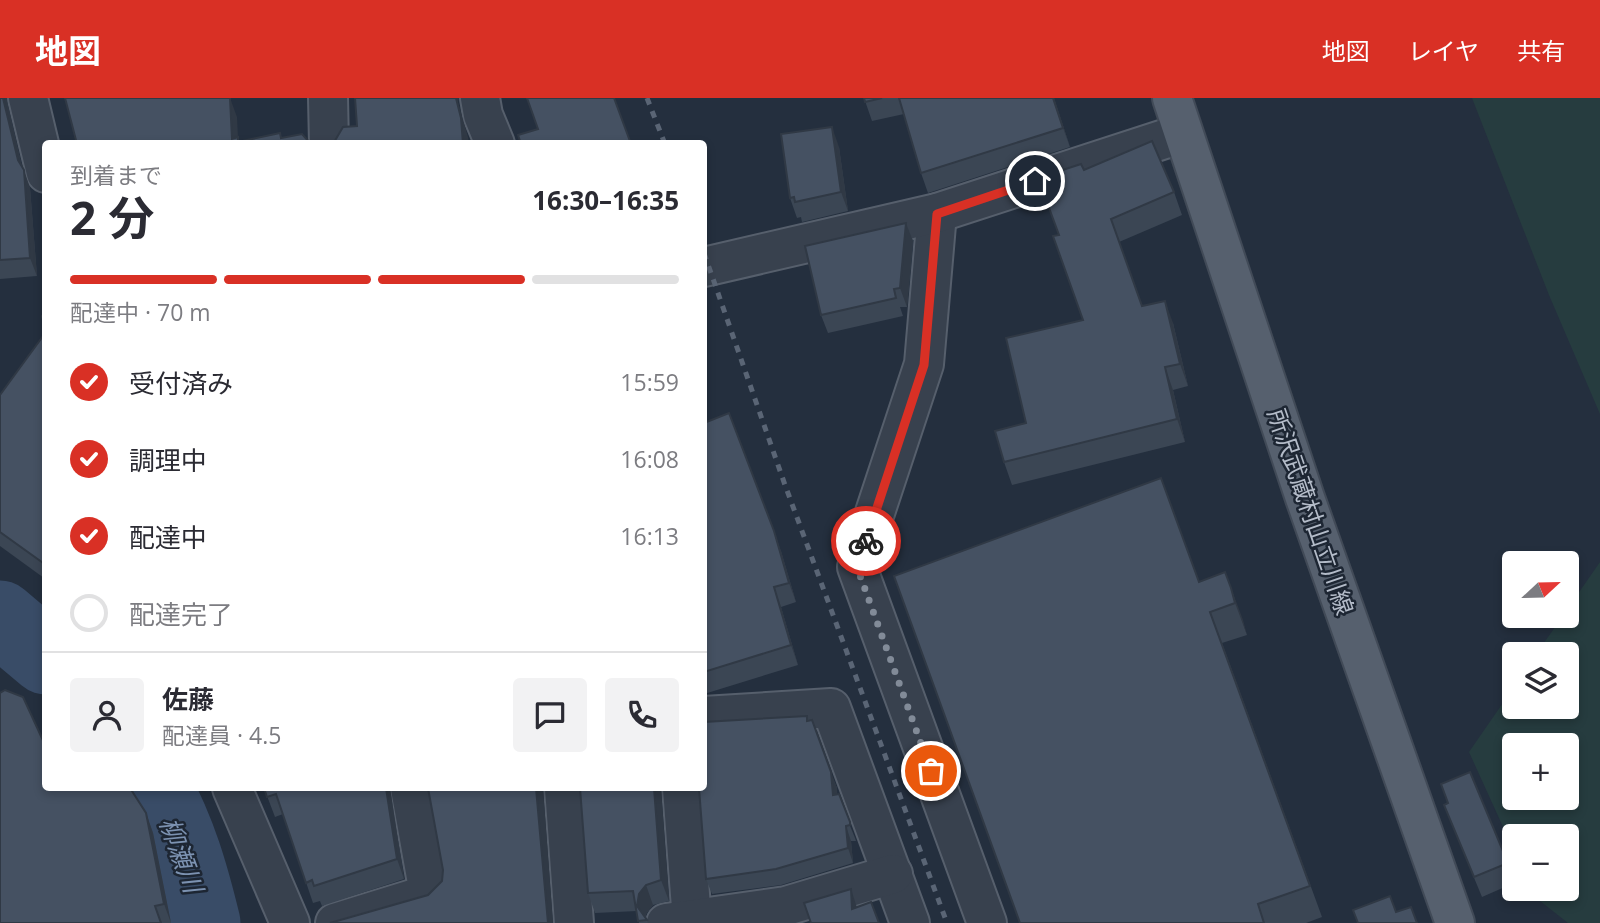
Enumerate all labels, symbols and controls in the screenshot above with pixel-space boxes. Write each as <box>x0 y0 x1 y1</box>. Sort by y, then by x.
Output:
text: 地図 <box>35 28 101 73</box>
text: 地図 <box>1322 34 1370 67</box>
text: レイヤ <box>1408 34 1479 67</box>
text: 共有 <box>1517 34 1565 67</box>
pin <box>1005 151 1065 211</box>
text: 到着まで <box>70 159 162 191</box>
icon: home <box>1016 162 1054 200</box>
text: 16:30–16:35 <box>532 182 679 218</box>
text: 2 分 <box>70 186 154 248</box>
text: 配達中 · 70 m <box>70 296 211 328</box>
icon: check <box>70 363 108 401</box>
text: 受付済み <box>129 365 233 401</box>
text: 15:59 <box>620 366 679 398</box>
street label: 所沢武蔵村山立川線 <box>1261 404 1362 619</box>
icon: check <box>70 440 108 478</box>
text: 調理中 <box>129 442 207 478</box>
text: 16:08 <box>620 443 679 475</box>
courier <box>831 506 901 576</box>
icon: check <box>70 517 108 555</box>
text: 配達中 <box>129 519 207 555</box>
text: 16:13 <box>620 520 679 552</box>
icon: bike <box>847 522 885 560</box>
north arrow <box>1502 551 1578 628</box>
map controls <box>1502 551 1579 901</box>
text: 配達完了 <box>129 596 233 632</box>
button: layers <box>1502 642 1579 719</box>
button: person <box>70 678 144 752</box>
button: chat <box>513 678 587 752</box>
button: phone <box>605 678 679 752</box>
text: 佐藤 <box>162 681 214 717</box>
text: 配達員 · 4.5 <box>162 719 281 751</box>
button: + <box>1502 733 1579 810</box>
pin <box>901 741 961 801</box>
icon: bag <box>912 752 950 790</box>
water label: 柳瀬川 <box>152 812 213 900</box>
button: − <box>1502 824 1579 901</box>

